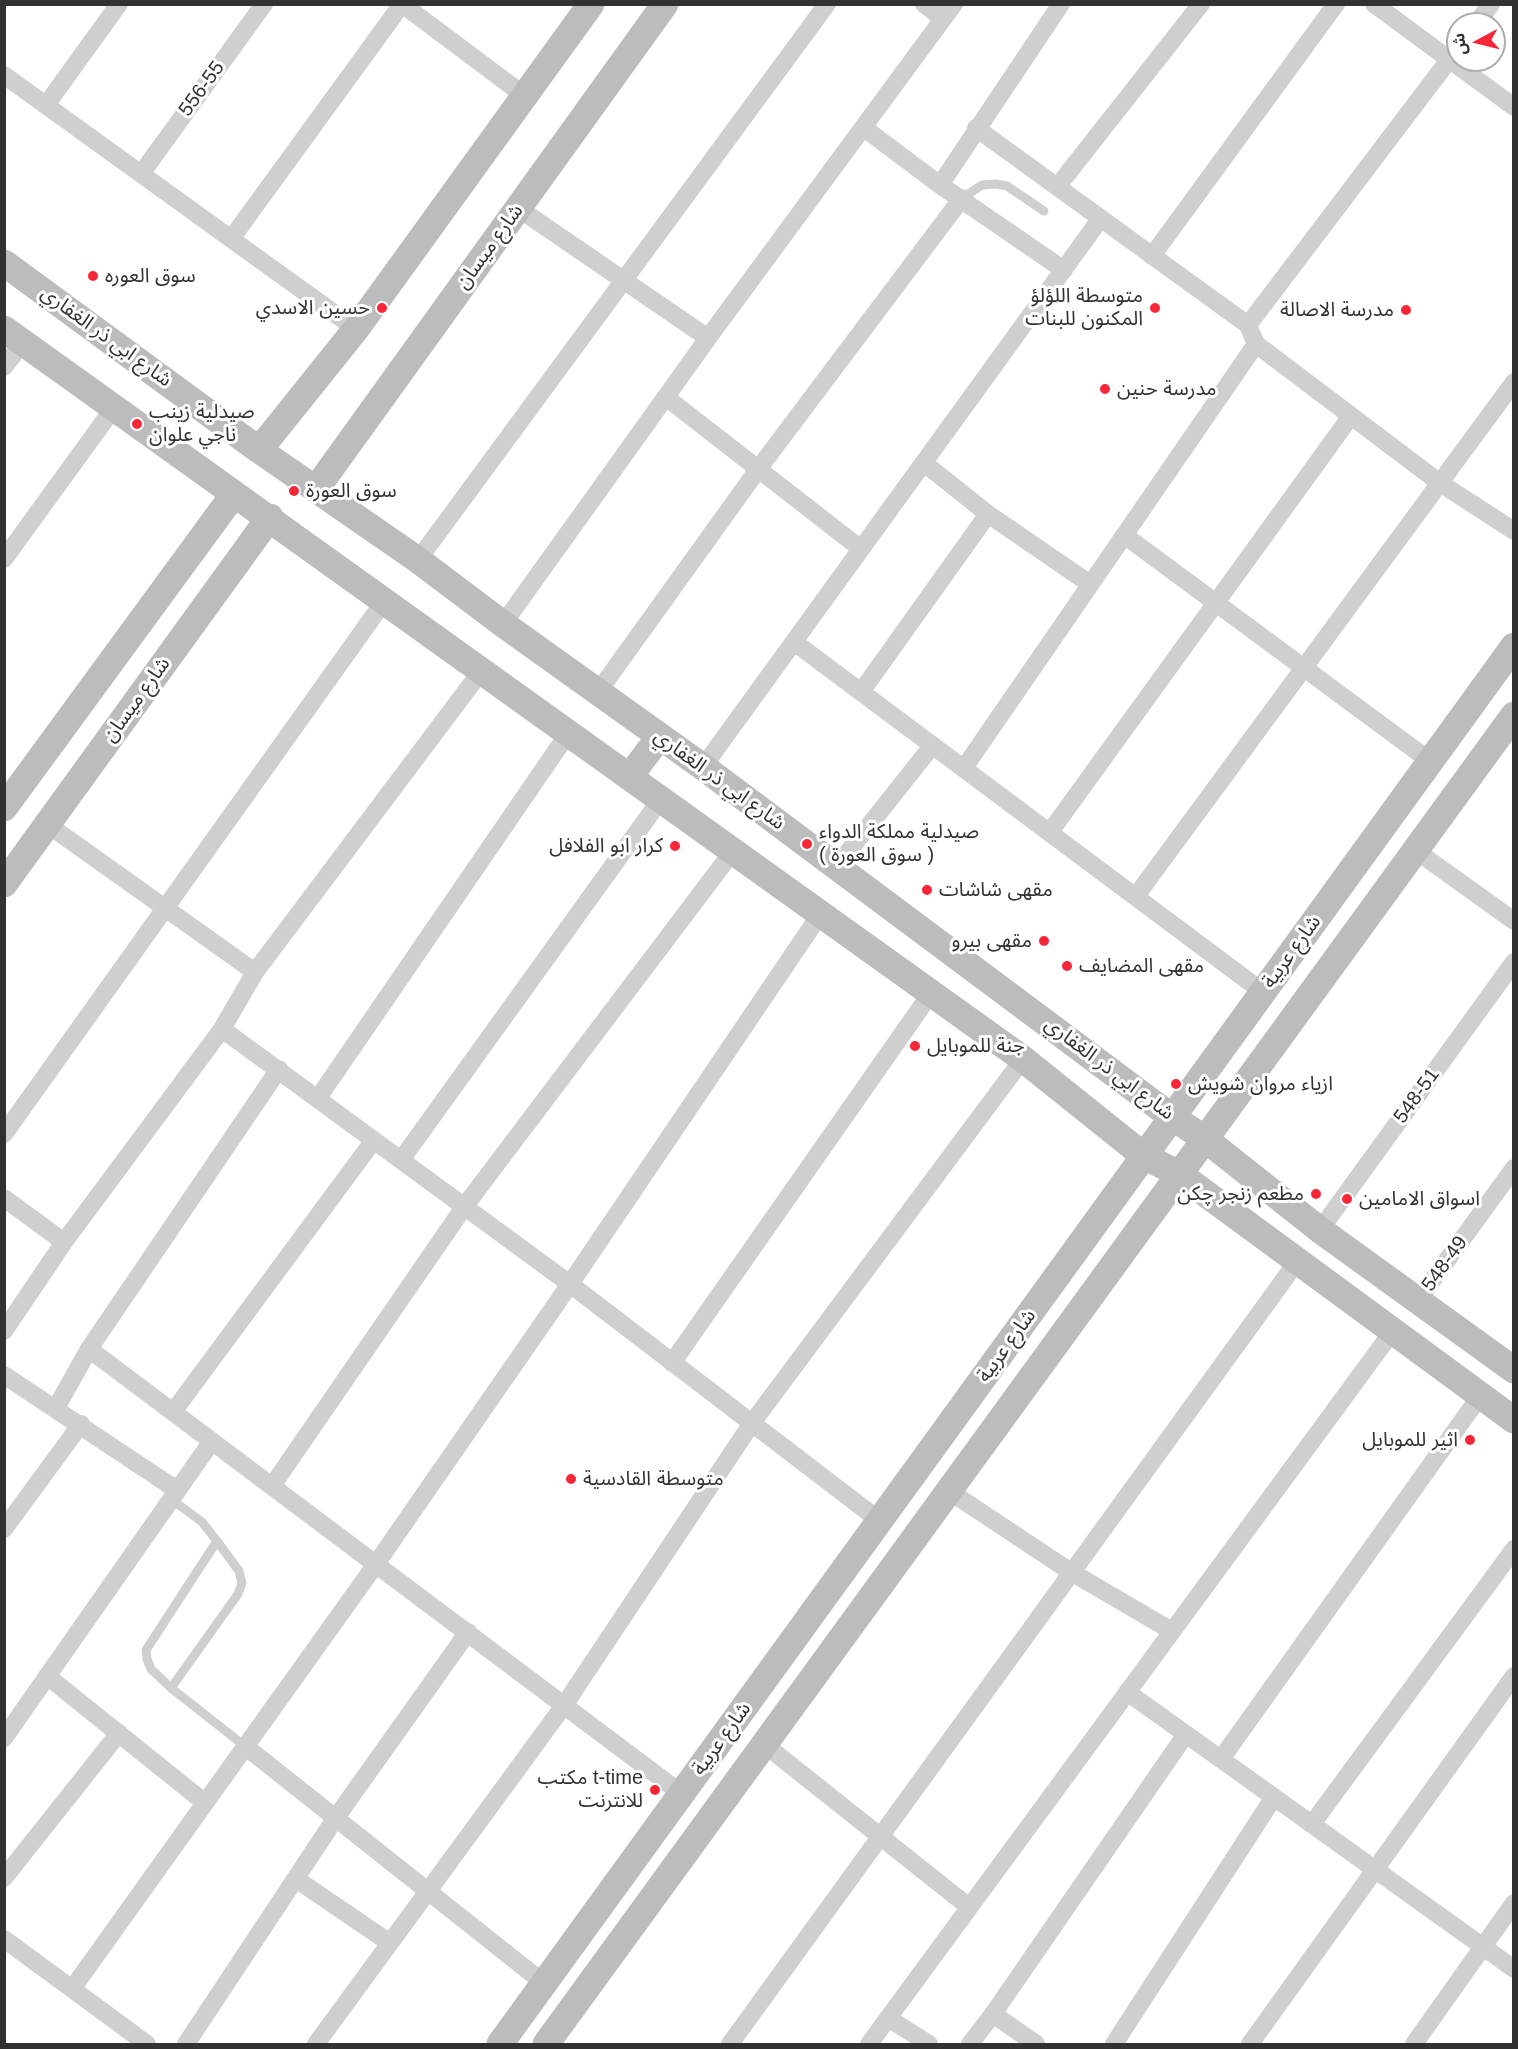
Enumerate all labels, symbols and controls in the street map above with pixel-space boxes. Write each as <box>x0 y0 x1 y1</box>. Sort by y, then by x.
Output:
north arrow <box>1446 12 1506 72</box>
text: ش <box>1450 32 1469 56</box>
street label: 556-55 <box>174 57 230 121</box>
street label: شارع ميسان <box>451 200 529 294</box>
place label: سوق العوره <box>105 264 196 288</box>
marker: سوق العوره <box>86 269 100 283</box>
street label: شارع ابي ذر الغفاري <box>36 281 176 393</box>
place label: متوسطة اللؤلؤ المكنون للبنات <box>1025 284 1143 331</box>
place label: حسين الاسدي <box>256 296 370 320</box>
place label: مدرسة الاصالة <box>1280 298 1394 322</box>
marker: حسين الاسدي <box>375 301 389 315</box>
marker: متوسطة اللؤلؤ المكنون للبنات <box>1148 301 1162 315</box>
marker: مدرسة الاصالة <box>1399 303 1413 317</box>
place label: مدرسة حنين <box>1117 377 1217 401</box>
marker: مدرسة حنين <box>1098 382 1112 396</box>
place label: صيدلية زينب ناجي علوان <box>149 400 255 447</box>
marker: صيدلية زينب ناجي علوان <box>130 417 144 431</box>
place label: سوق العورة <box>306 479 397 503</box>
marker: سوق العورة <box>287 484 301 498</box>
street label: شارع ميسان <box>98 653 176 747</box>
street label: شارع ابي ذر الغفاري <box>649 724 789 836</box>
place label: صيدلية مملكة الدواء ( سوق العورة ) <box>819 820 979 867</box>
place label: كرار ابو الفلافل <box>549 834 663 858</box>
marker: صيدلية مملكة الدواء ( سوق العورة ) <box>800 837 814 851</box>
marker: كرار ابو الفلافل <box>668 839 682 853</box>
place label: مقهى شاشات <box>939 878 1053 902</box>
marker: مقهى شاشات <box>920 883 934 897</box>
street label: شارع عربية <box>1257 911 1327 993</box>
place label: مقهى بيرو <box>951 929 1032 953</box>
marker: مقهى بيرو <box>1037 934 1051 948</box>
place label: مقهى المضايف <box>1079 954 1204 978</box>
marker: مقهى المضايف <box>1060 959 1074 973</box>
street label: شارع ابي ذر الغفاري <box>1039 1012 1179 1126</box>
place label: جنة للموبايل <box>927 1034 1025 1058</box>
marker: جنة للموبايل <box>908 1039 922 1053</box>
street label: 548-51 <box>1389 1064 1445 1128</box>
place label: ازياء مروان شويش <box>1188 1072 1333 1096</box>
marker: ازياء مروان شويش <box>1169 1077 1183 1091</box>
place label: مطعم زنجر چكن <box>1177 1182 1304 1206</box>
marker: مطعم زنجر چكن <box>1309 1187 1323 1201</box>
place label: اسواق الامامين <box>1359 1187 1480 1211</box>
marker: اسواق الامامين <box>1340 1192 1354 1206</box>
street label: 548-49 <box>1417 1232 1473 1296</box>
street label: شارع عربية <box>972 1305 1042 1387</box>
place label: اثير للموبايل <box>1362 1428 1458 1452</box>
marker: اثير للموبايل <box>1463 1433 1477 1447</box>
place label: متوسطة القادسية <box>583 1467 724 1491</box>
marker: متوسطة القادسية <box>564 1472 578 1486</box>
street label: شارع عربية <box>687 1698 757 1780</box>
place label: مكتب t-time للانترنت <box>537 1766 643 1813</box>
marker: مكتب t-time للانترنت <box>648 1783 662 1797</box>

